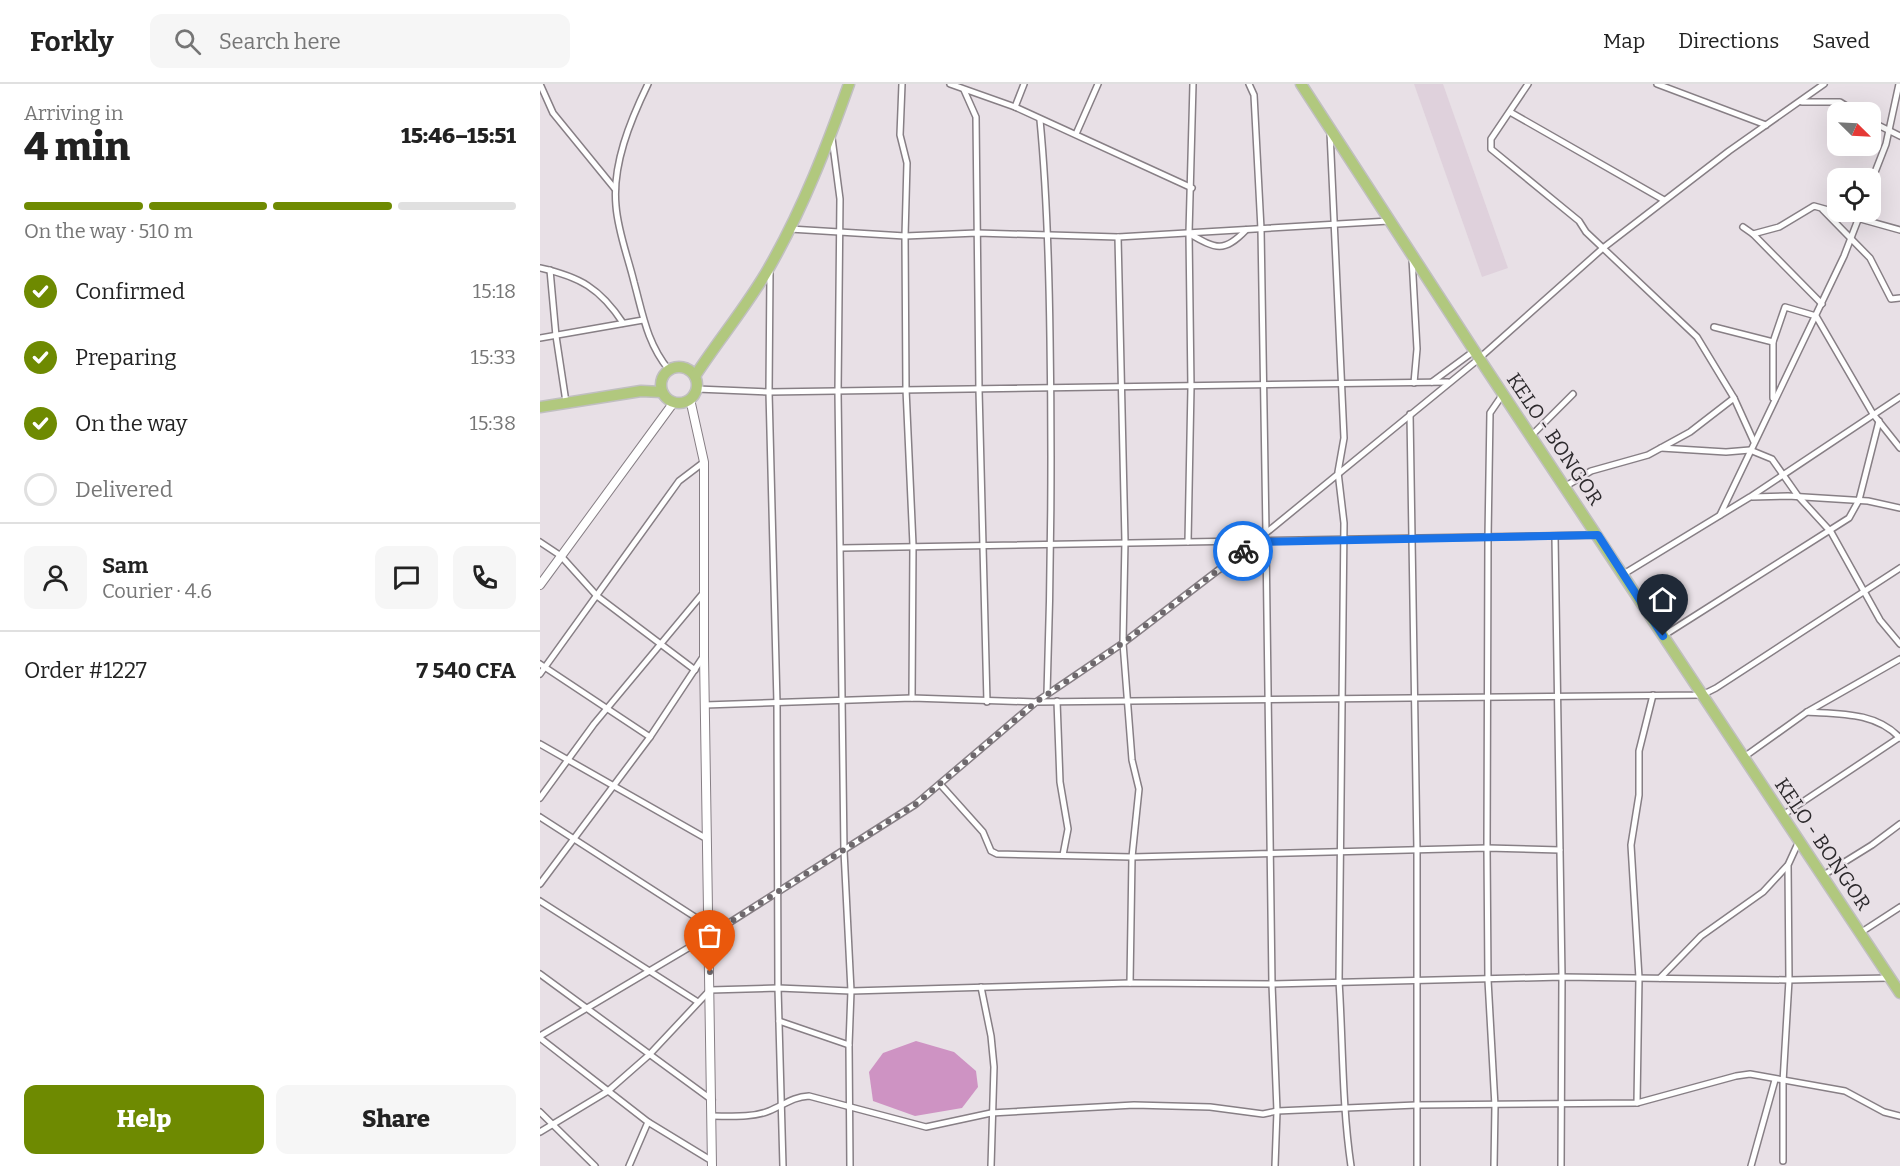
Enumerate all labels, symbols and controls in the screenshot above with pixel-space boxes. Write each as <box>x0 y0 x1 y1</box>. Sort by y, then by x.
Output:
search box <box>150 14 570 68</box>
text: Forkly <box>30 25 114 58</box>
icon: search <box>171 25 204 58</box>
text: Search here <box>219 28 341 55</box>
text: Map <box>1603 28 1645 54</box>
text: Directions <box>1678 28 1779 54</box>
text: Saved <box>1812 28 1870 54</box>
text: Arriving in <box>24 101 123 125</box>
north arrow <box>1827 102 1881 156</box>
map controls <box>1827 102 1881 222</box>
text: 15:46–15:51 <box>401 122 516 149</box>
text: 4 min <box>24 124 130 170</box>
button: locate <box>1827 168 1881 222</box>
text: On the way · 510 m <box>24 219 193 243</box>
icon: check <box>24 275 57 308</box>
text: Confirmed <box>75 278 185 305</box>
text: 15:18 <box>473 279 516 303</box>
icon: check <box>24 341 57 374</box>
text: Preparing <box>75 344 177 371</box>
text: 15:33 <box>471 345 516 369</box>
street label: KELO - BONGOR <box>1502 368 1608 510</box>
icon: check <box>24 407 57 440</box>
text: On the way <box>75 410 187 437</box>
text: 15:38 <box>470 411 516 435</box>
text: Delivered <box>75 476 173 503</box>
courier <box>1213 521 1273 581</box>
icon: bike <box>1227 535 1260 568</box>
button: person <box>24 546 87 609</box>
button: chat <box>375 546 438 609</box>
button: phone <box>453 546 516 609</box>
text: Sam <box>102 552 148 579</box>
pin <box>1637 574 1688 636</box>
text: Courier · 4.6 <box>102 579 212 603</box>
icon: home <box>1646 583 1679 616</box>
text: Order #1227 <box>24 657 147 684</box>
text: 7 540 CFA <box>416 657 516 684</box>
street label: KELO - BONGOR <box>1770 773 1876 915</box>
pin <box>684 910 735 972</box>
icon: bag <box>693 919 726 952</box>
button: Help <box>24 1085 264 1154</box>
button: Share <box>276 1085 516 1154</box>

